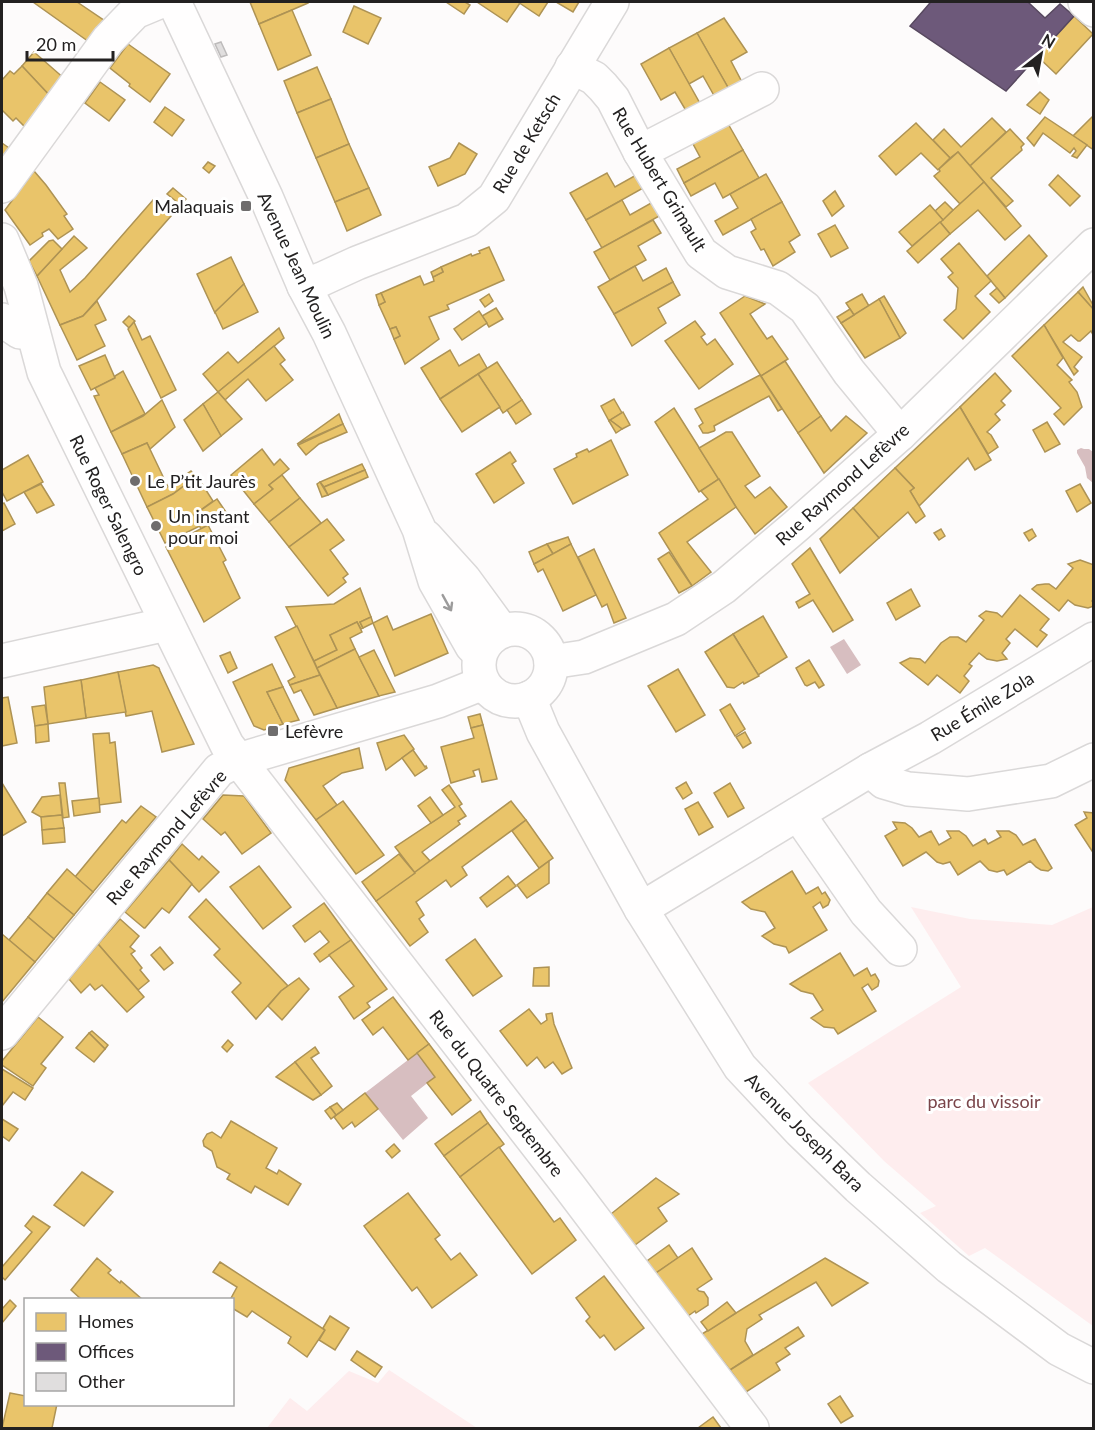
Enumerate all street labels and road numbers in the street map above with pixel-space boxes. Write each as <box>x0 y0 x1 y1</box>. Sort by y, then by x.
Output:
street label: Rue de Ketsch <box>488 89 564 197</box>
street label: Rue Hubert Grimault <box>608 103 712 256</box>
street label: Avenue Jean Moulin <box>253 188 341 342</box>
street label: Rue Raymond Lefèvre <box>771 418 913 550</box>
street label: Rue Roger Salengro <box>65 431 153 579</box>
street label: Rue Émile Zola <box>926 667 1038 745</box>
street label: Rue Raymond Lefèvre <box>101 765 231 909</box>
street label: Rue du Quatre Septembre <box>425 1005 569 1181</box>
street label: Avenue Joseph Bara <box>741 1068 869 1196</box>

